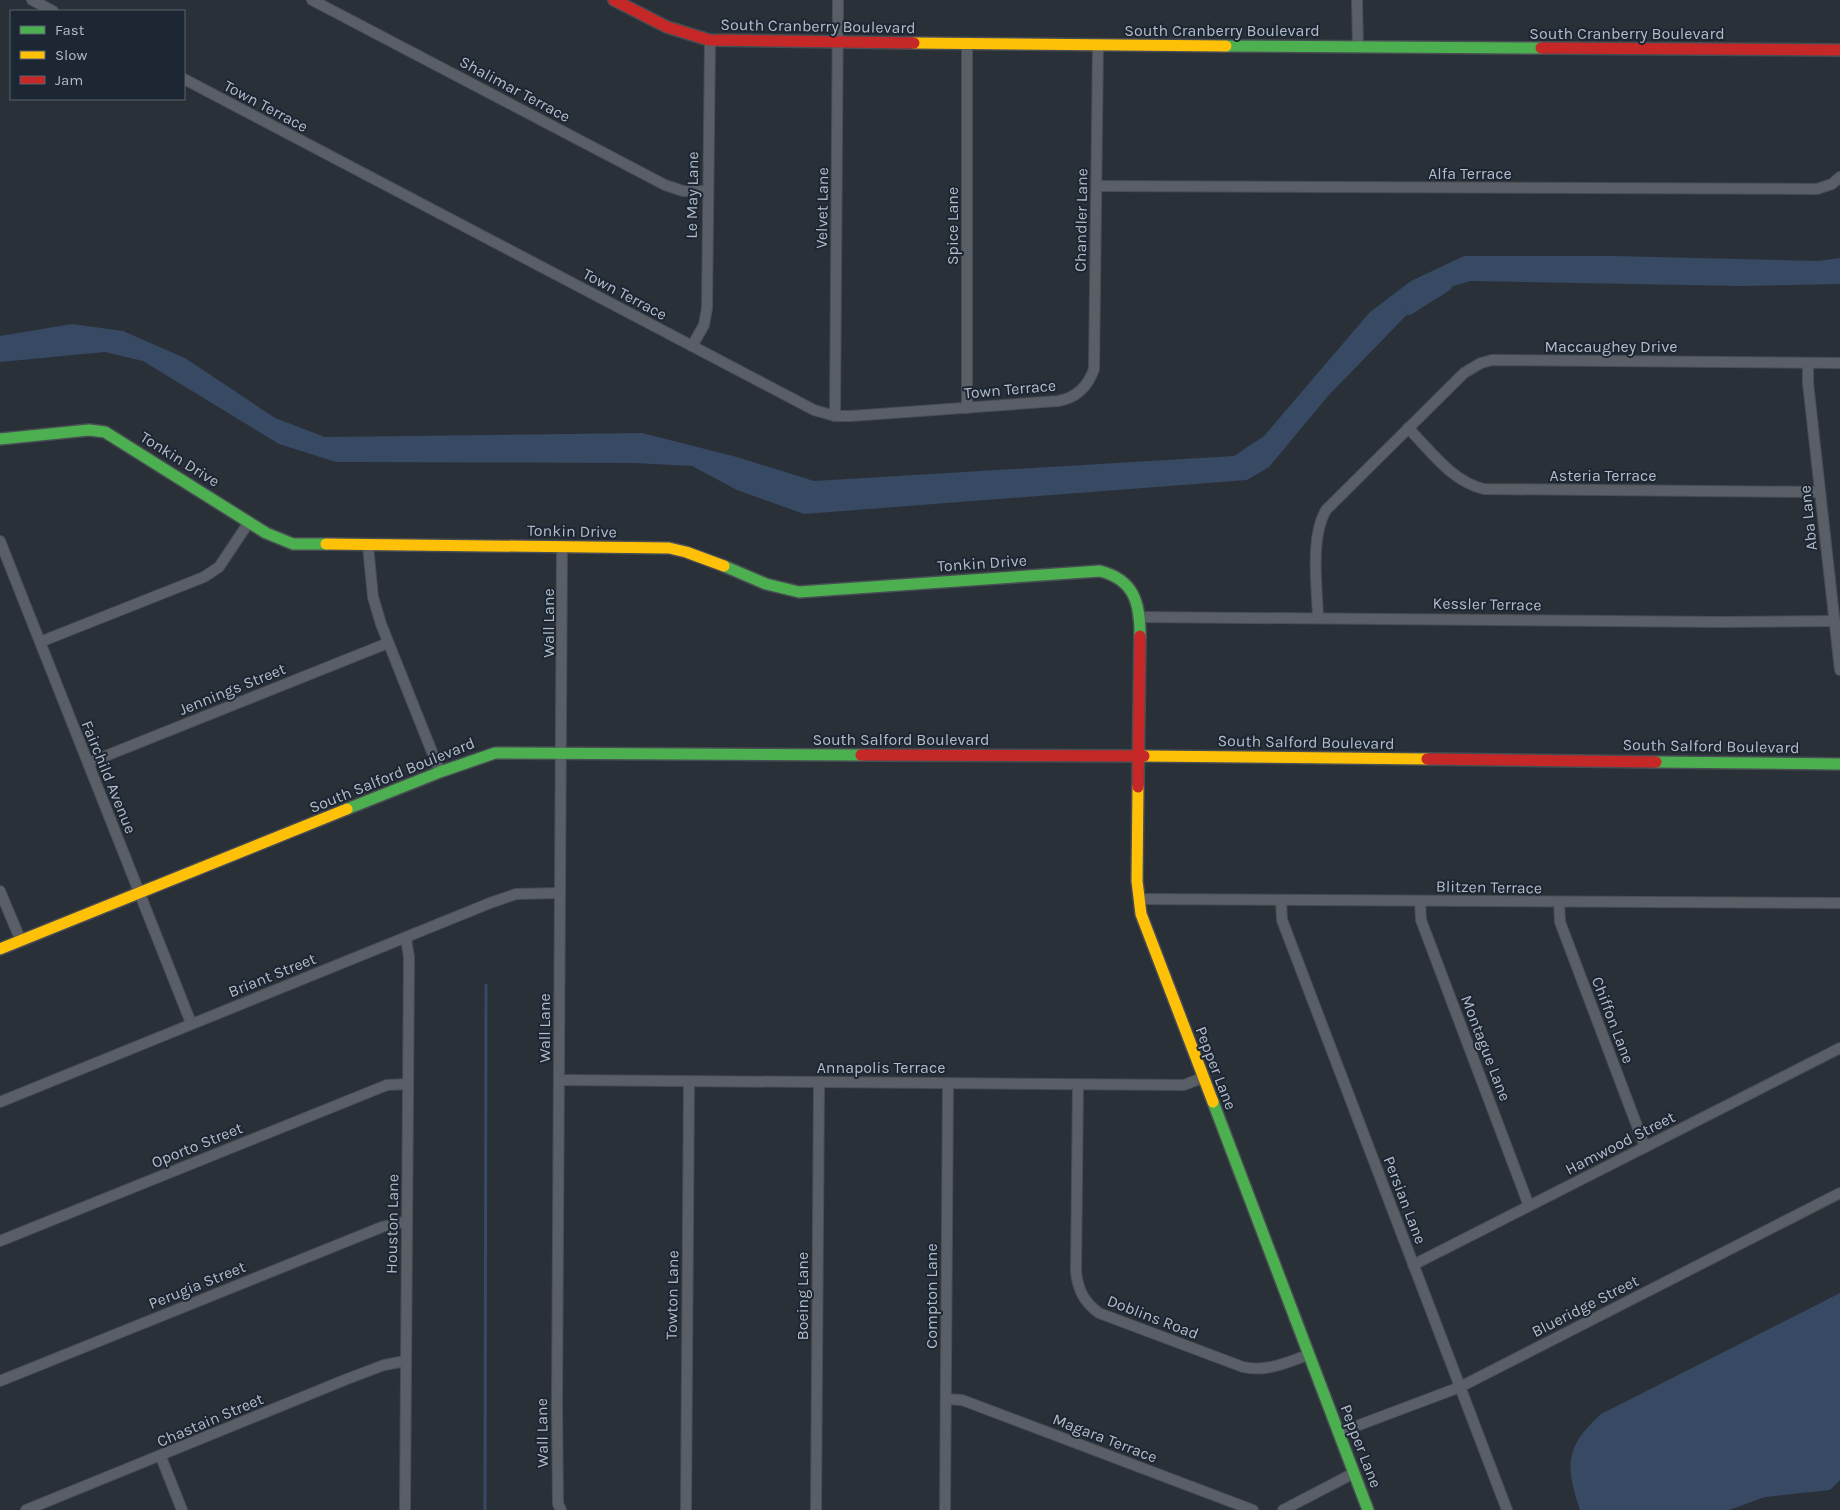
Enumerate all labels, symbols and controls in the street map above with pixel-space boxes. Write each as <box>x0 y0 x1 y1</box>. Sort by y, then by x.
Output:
legend <box>10 10 185 100</box>
street label: South Cranberry Boulevard <box>720 15 916 37</box>
text: Fast <box>55 21 85 39</box>
street label: South Cranberry Boulevard <box>1124 21 1320 40</box>
street label: South Cranberry Boulevard <box>1529 24 1725 43</box>
text: Slow <box>55 46 87 64</box>
street label: Shalimar Terrace <box>456 52 574 126</box>
text: Jam <box>55 71 83 89</box>
street label: Town Terrace <box>221 76 311 136</box>
street label: Le May Lane <box>682 151 702 239</box>
street label: Alfa Terrace <box>1428 164 1512 183</box>
street label: Velvet Lane <box>812 167 832 249</box>
street label: Chandler Lane <box>1071 168 1091 272</box>
street label: Spice Lane <box>943 187 962 265</box>
street label: Town Terrace <box>580 264 670 324</box>
street label: Maccaughey Drive <box>1545 337 1677 356</box>
street label: Town Terrace <box>963 376 1057 402</box>
street label: Tonkin Drive <box>137 427 223 491</box>
street label: Asteria Terrace <box>1550 466 1656 485</box>
street label: Aba Lane <box>1795 484 1821 552</box>
street label: Tonkin Drive <box>527 521 617 541</box>
street label: Tonkin Drive <box>937 550 1027 576</box>
street label: Wall Lane <box>539 588 558 658</box>
street label: Kessler Terrace <box>1432 594 1542 614</box>
street label: Jennings Street <box>176 659 288 719</box>
street label: Fairchild Avenue <box>78 718 140 836</box>
street label: South Salford Boulevard <box>812 730 990 749</box>
street label: South Salford Boulevard <box>1217 731 1395 753</box>
street label: South Salford Boulevard <box>306 733 478 817</box>
street label: South Salford Boulevard <box>1622 735 1800 757</box>
street label: Blitzen Terrace <box>1436 877 1542 897</box>
street label: Briant Street <box>225 949 319 1001</box>
street label: Chiffon Lane <box>1588 974 1638 1066</box>
street label: Montague Lane <box>1457 992 1515 1104</box>
street label: Wall Lane <box>535 993 554 1063</box>
street label: Pepper Lane <box>1191 1024 1241 1112</box>
street label: Annapolis Terrace <box>817 1058 945 1077</box>
street label: Hamwood Street <box>1562 1107 1678 1179</box>
street label: Oporto Street <box>149 1118 245 1172</box>
street label: Persian Lane <box>1380 1153 1430 1247</box>
street label: Houston Lane <box>382 1174 402 1274</box>
street label: Compton Lane <box>922 1243 941 1349</box>
street label: Towton Lane <box>662 1250 682 1340</box>
street label: Boeing Lane <box>793 1252 812 1340</box>
street label: Perugia Street <box>146 1257 248 1313</box>
street label: Blueridge Street <box>1528 1271 1642 1341</box>
street label: Doblins Road <box>1104 1291 1202 1343</box>
street label: Chastain Street <box>154 1389 266 1451</box>
street label: Wall Lane <box>532 1398 552 1468</box>
street label: Pepper Lane <box>1336 1402 1386 1490</box>
street label: Magara Terrace <box>1050 1409 1160 1467</box>

